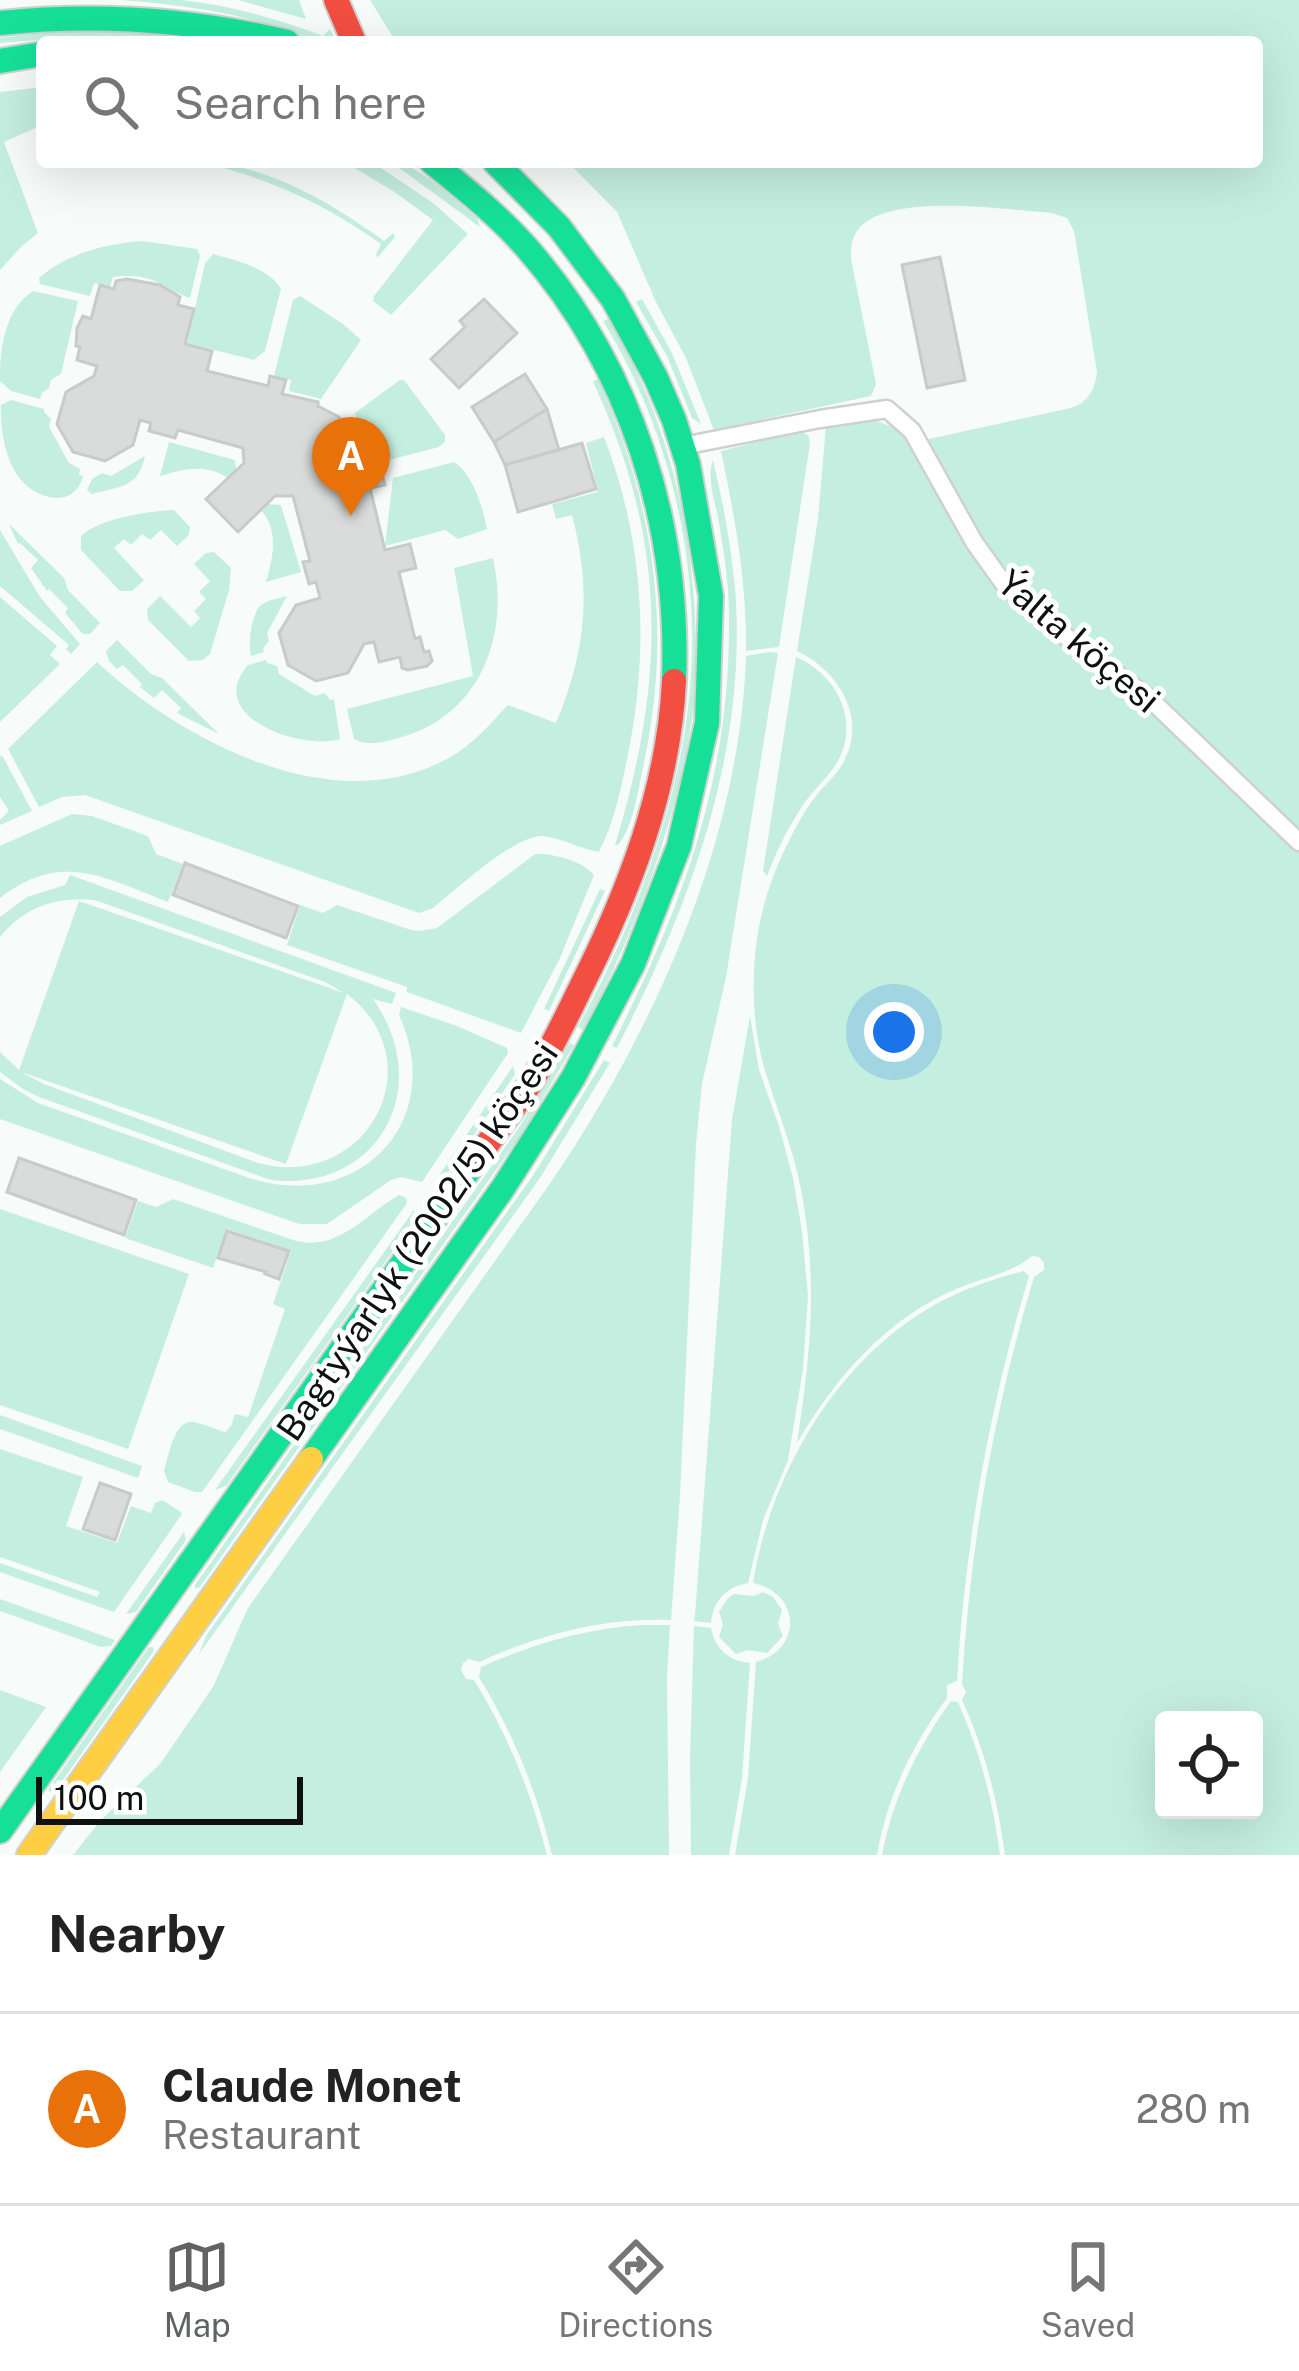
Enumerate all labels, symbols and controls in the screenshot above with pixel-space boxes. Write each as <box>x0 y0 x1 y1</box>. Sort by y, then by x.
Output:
search box <box>36 36 1263 168</box>
icon: search <box>78 69 144 135</box>
text: Search here <box>174 76 427 129</box>
pin: A <box>312 417 390 516</box>
street label: Ýalta köçesi <box>990 561 1168 721</box>
your location <box>864 1002 924 1062</box>
street label: Bagtyýarlyk (2002/5) köçesi <box>268 1034 566 1448</box>
map controls <box>1155 1711 1263 1819</box>
button: locate <box>1155 1711 1263 1819</box>
scale bar <box>36 1771 303 1824</box>
text: 100 m <box>54 1779 144 1817</box>
text: Nearby <box>48 1904 225 1963</box>
text: Claude Monet <box>162 2059 462 2112</box>
text: A <box>73 2086 101 2132</box>
text: 280 m <box>1136 2086 1251 2132</box>
text: Restaurant <box>162 2112 361 2158</box>
tab: Map <box>164 2234 231 2344</box>
tab: Directions <box>558 2234 713 2344</box>
tab: Saved <box>1041 2234 1135 2344</box>

